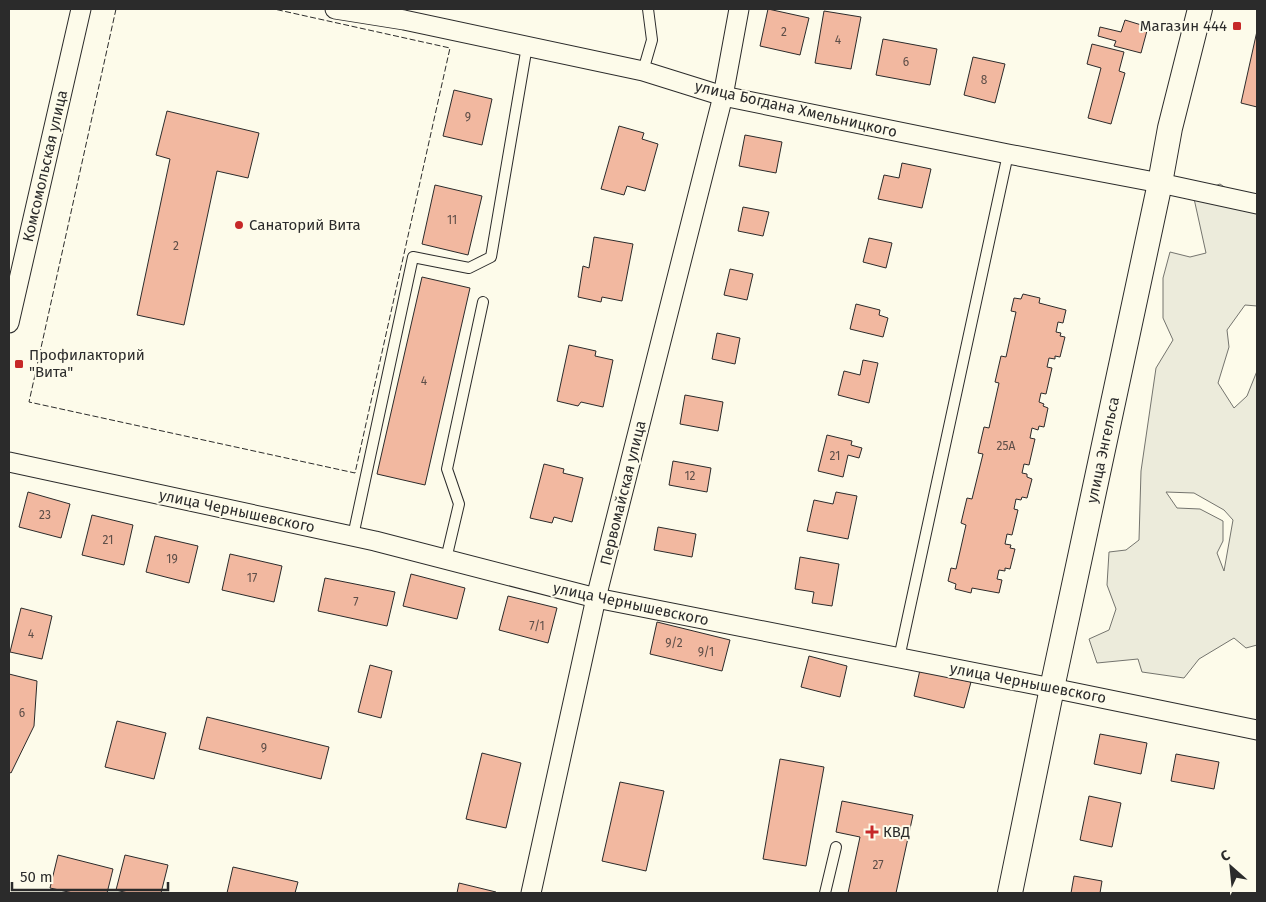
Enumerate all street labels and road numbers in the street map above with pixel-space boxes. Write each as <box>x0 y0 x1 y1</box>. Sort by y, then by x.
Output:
street label: улица Богдана Хмельницкого <box>693 77 899 141</box>
street label: Комсомольская улица <box>19 88 71 244</box>
street label: улица Энгельса <box>1083 395 1123 505</box>
street label: Первомайская улица <box>596 419 650 567</box>
street label: улица Чернышевского <box>157 486 317 536</box>
street label: улица Чернышевского <box>551 579 711 629</box>
street label: улица Чернышевского <box>948 659 1108 707</box>

